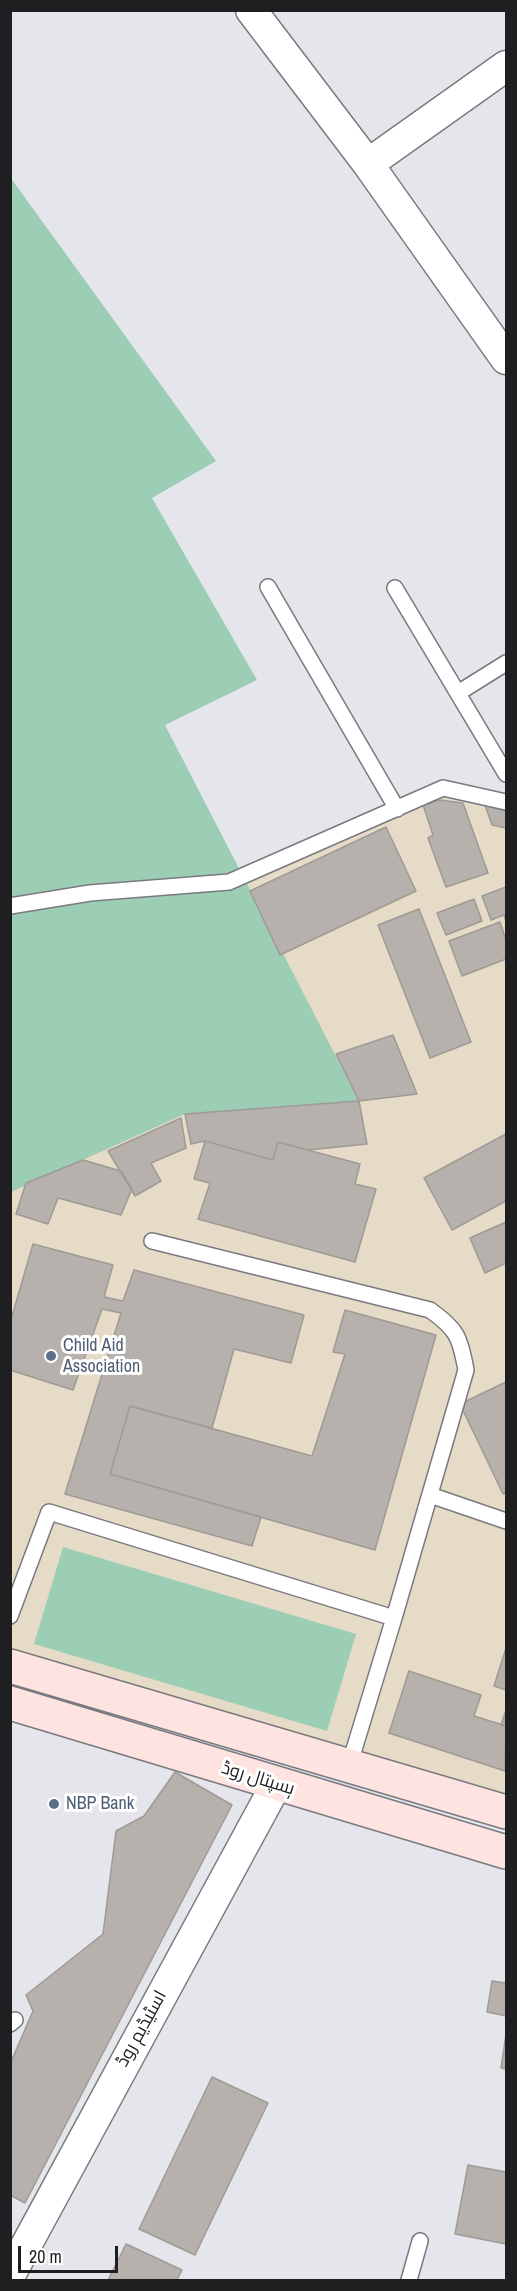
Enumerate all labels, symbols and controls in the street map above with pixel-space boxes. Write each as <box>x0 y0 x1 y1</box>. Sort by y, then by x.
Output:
place label: Child Aid Association <box>63 1335 140 1378</box>
marker: Child Aid Association <box>44 1349 58 1363</box>
street label: ہسپتال روڈ <box>219 1758 297 1800</box>
place label: NBP Bank <box>66 1793 134 1815</box>
marker: NBP Bank <box>47 1797 61 1811</box>
street label: اسٹیڈیم روڈ <box>112 1987 172 2071</box>
scale bar <box>21 2234 122 2272</box>
text: 20 m <box>29 2244 62 2269</box>

